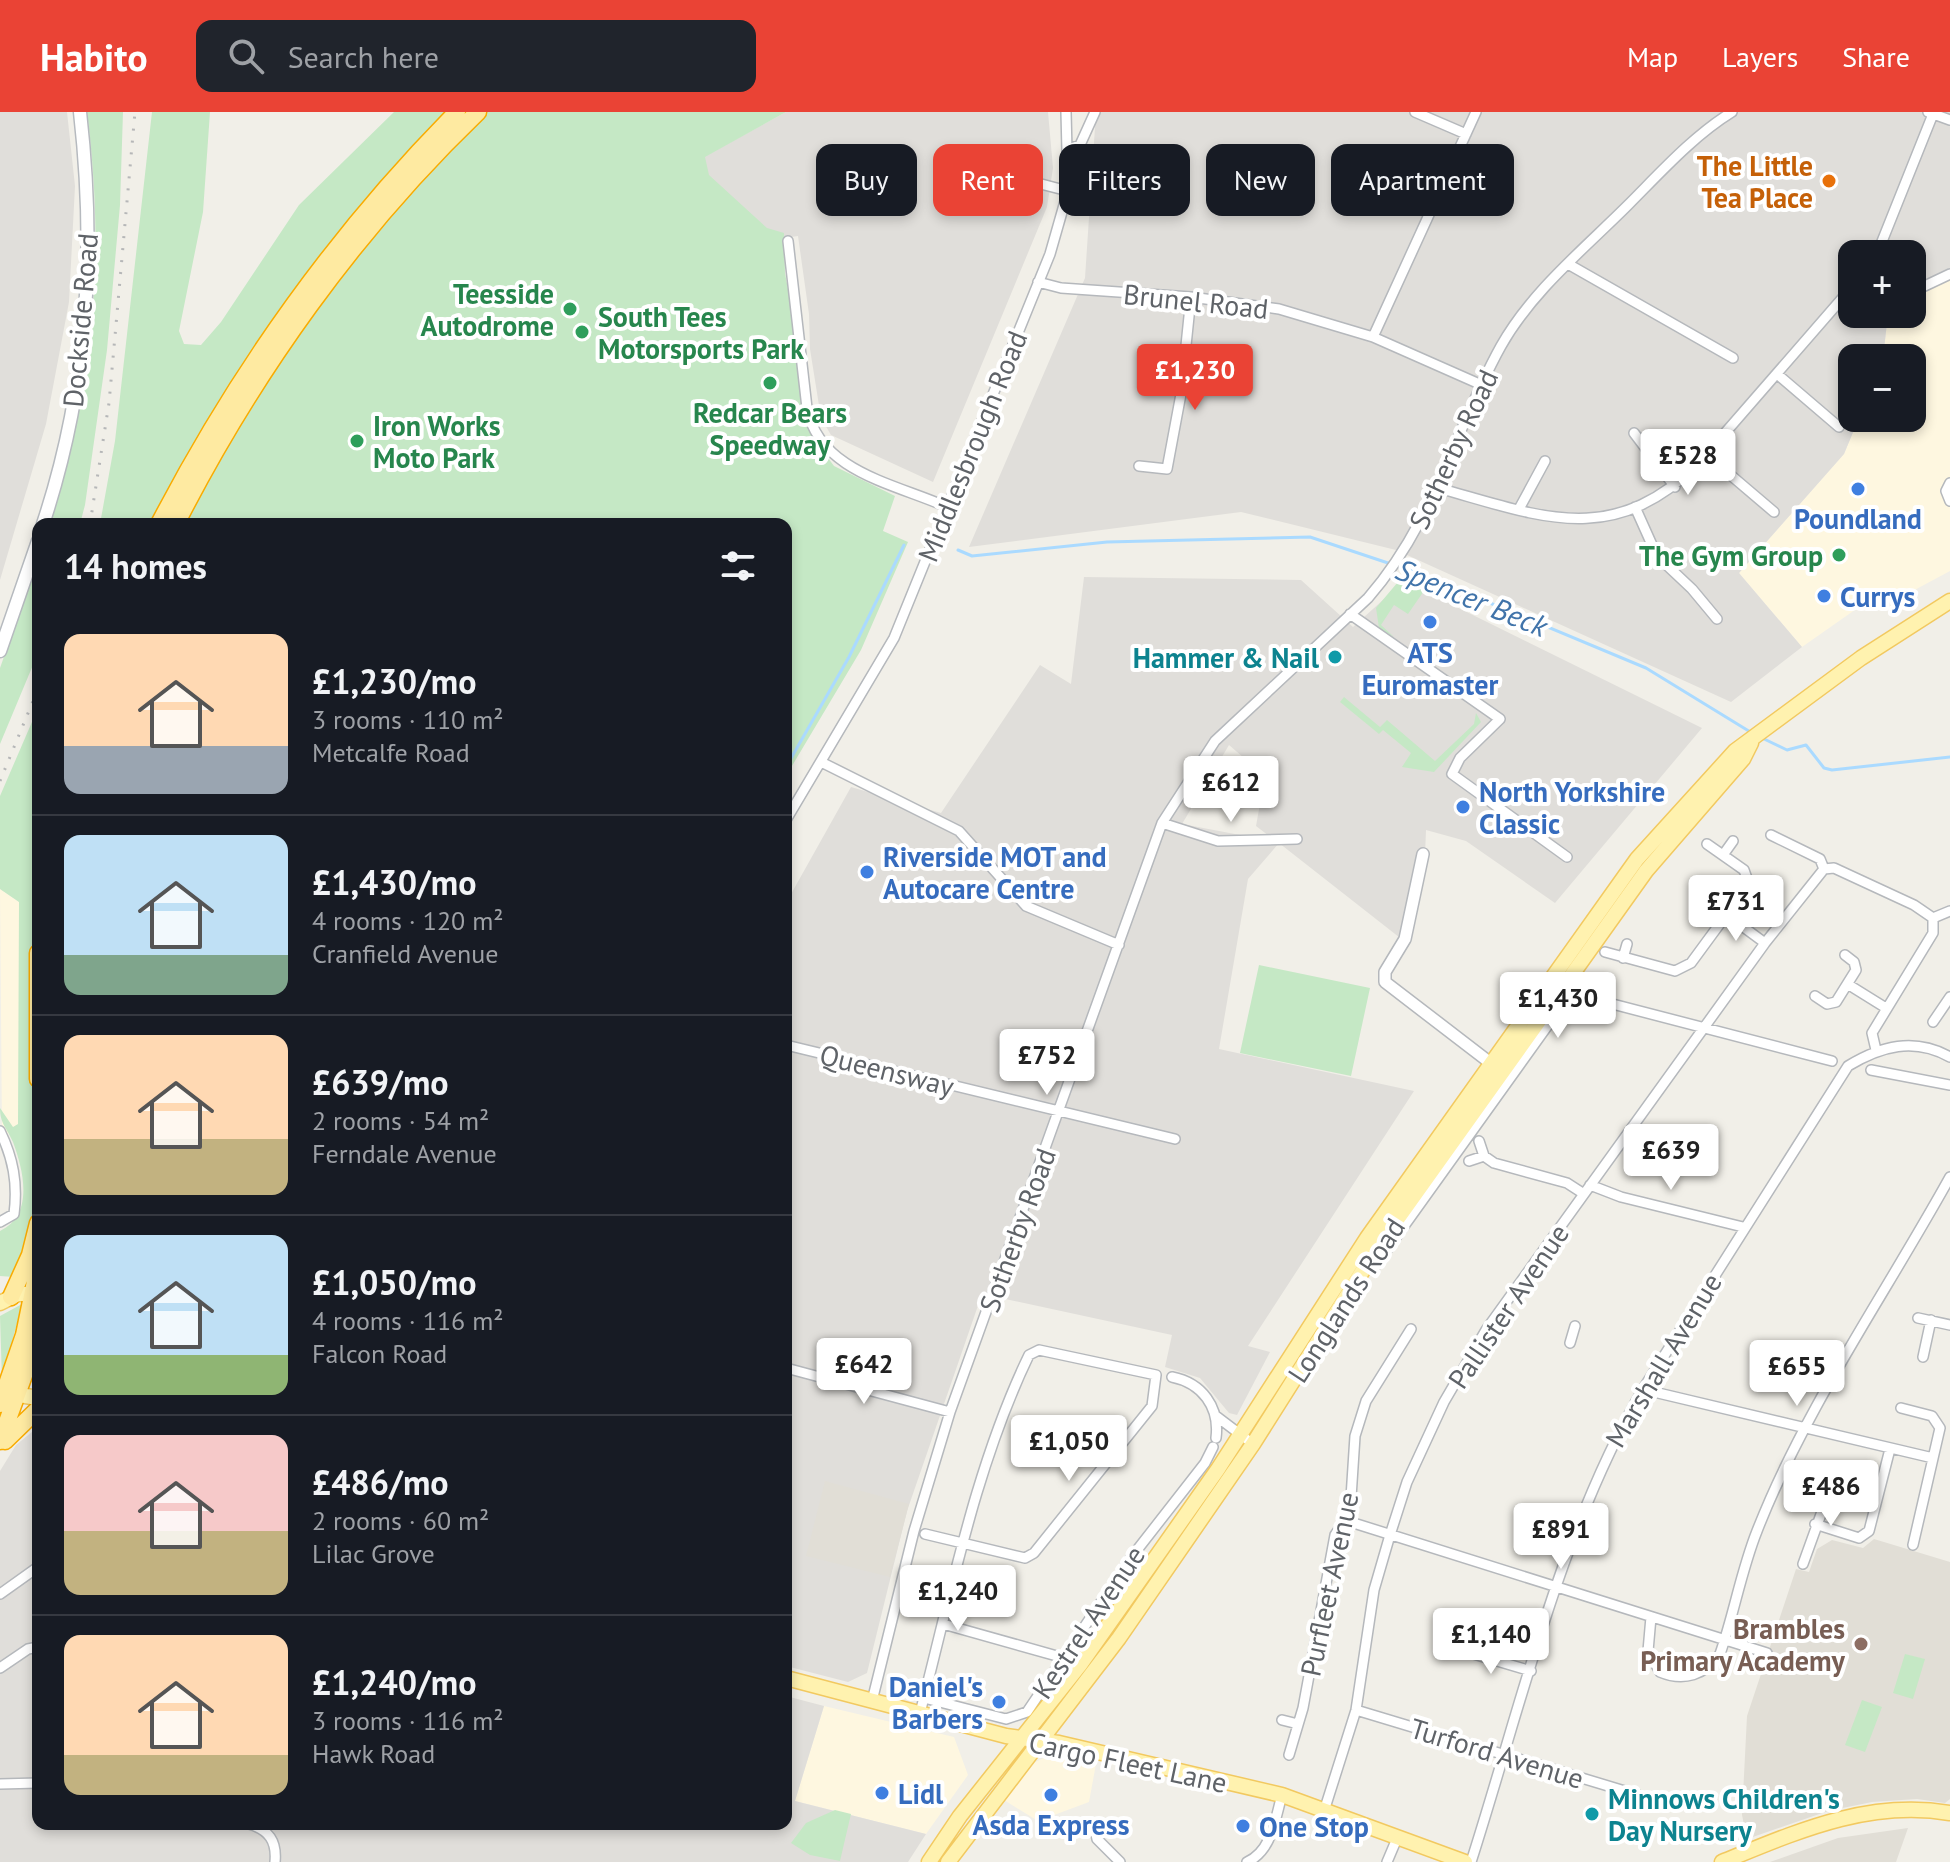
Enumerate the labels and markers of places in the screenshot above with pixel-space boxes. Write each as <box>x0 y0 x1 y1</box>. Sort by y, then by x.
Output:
place label: The Little Tea Place <box>1697 147 1813 216</box>
marker: The Little Tea Place <box>1820 172 1838 190</box>
place label: Teesside Autodrome <box>421 275 554 344</box>
place label: South Tees Motorsports Park <box>598 298 804 367</box>
marker: Teesside Autodrome <box>561 300 579 318</box>
marker: South Tees Motorsports Park <box>573 323 591 341</box>
pin: £1,230 <box>1130 344 1260 412</box>
marker: Redcar Bears Speedway <box>761 374 779 392</box>
place label: Redcar Bears Speedway <box>693 394 847 463</box>
place label: Iron Works Moto Park <box>373 407 501 476</box>
pin: £528 <box>1641 429 1735 497</box>
marker: Iron Works Moto Park <box>348 432 366 450</box>
marker: Poundland <box>1849 480 1867 498</box>
place label: Poundland <box>1794 500 1922 537</box>
place label: The Gym Group <box>1639 537 1823 574</box>
marker: The Gym Group <box>1830 546 1848 564</box>
place label: Currys <box>1840 578 1915 615</box>
marker: Currys <box>1815 587 1833 605</box>
marker: ATS Euromaster <box>1421 613 1439 631</box>
place label: ATS Euromaster <box>1362 634 1498 703</box>
place label: Hammer & Nail <box>1133 639 1320 676</box>
marker: Hammer & Nail <box>1326 648 1344 666</box>
pin: £612 <box>1184 756 1278 824</box>
place label: North Yorkshire Classic <box>1479 773 1665 842</box>
marker: North Yorkshire Classic <box>1454 798 1472 816</box>
place label: Riverside MOT and Autocare Centre <box>883 838 1107 907</box>
marker: Riverside MOT and Autocare Centre <box>858 863 876 881</box>
pin: £731 <box>1689 875 1783 943</box>
pin: £1,430 <box>1493 972 1623 1040</box>
pin: £752 <box>1000 1029 1094 1097</box>
pin: £639 <box>1624 1124 1718 1192</box>
pin: £642 <box>817 1338 911 1406</box>
pin: £655 <box>1750 1340 1844 1408</box>
pin: £1,050 <box>1004 1415 1134 1483</box>
pin: £486 <box>1784 1460 1878 1528</box>
pin: £891 <box>1514 1503 1608 1571</box>
pin: £1,240 <box>893 1565 1023 1633</box>
pin: £1,140 <box>1426 1608 1556 1676</box>
place label: Brambles Primary Academy <box>1640 1610 1846 1679</box>
marker: Brambles Primary Academy <box>1852 1635 1870 1653</box>
place label: Daniel's Barbers <box>889 1668 983 1737</box>
marker: Daniel's Barbers <box>990 1693 1008 1711</box>
place label: Lidl <box>898 1775 944 1812</box>
place label: Minnows Children's Day Nursery <box>1608 1780 1840 1849</box>
marker: Lidl <box>873 1784 891 1802</box>
marker: Asda Express <box>1042 1786 1060 1804</box>
marker: Minnows Children's Day Nursery <box>1583 1805 1601 1823</box>
place label: Asda Express <box>973 1806 1130 1843</box>
place label: One Stop <box>1259 1808 1369 1845</box>
marker: One Stop <box>1234 1817 1252 1835</box>

